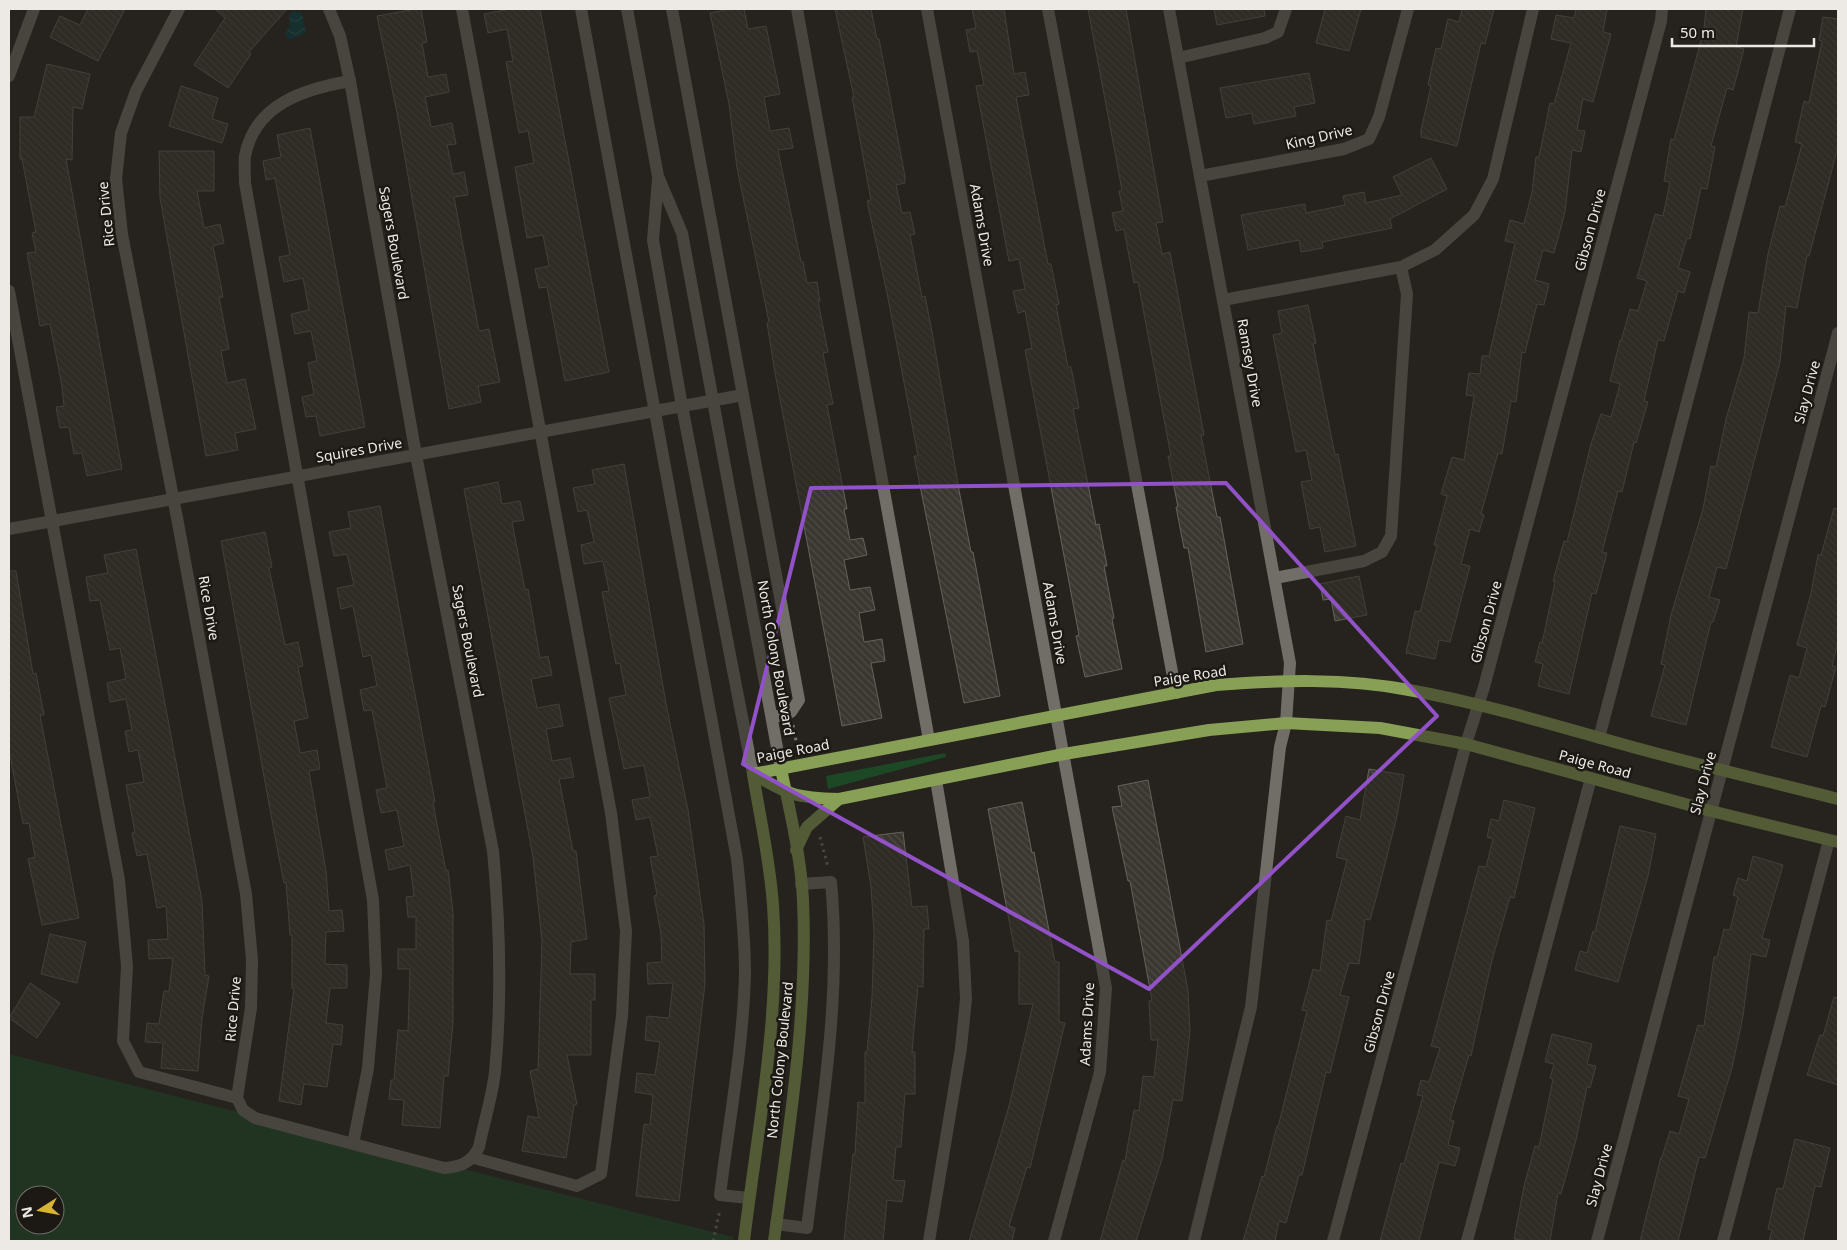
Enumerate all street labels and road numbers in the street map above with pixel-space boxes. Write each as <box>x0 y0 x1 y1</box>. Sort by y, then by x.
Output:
street label: King Drive <box>1284 120 1354 153</box>
street label: Rice Drive <box>93 181 118 247</box>
street label: Adams Drive <box>966 182 999 268</box>
street label: Sagers Boulevard <box>375 185 414 301</box>
street label: Gibson Drive <box>1569 187 1610 273</box>
street label: Ramsey Drive <box>1233 317 1268 409</box>
street label: Slay Drive <box>1789 358 1824 426</box>
street label: Squires Drive <box>314 433 403 466</box>
street label: Rice Drive <box>194 574 225 642</box>
street label: North Colony Boulevard <box>753 579 800 737</box>
street label: Gibson Drive <box>1465 579 1506 665</box>
street label: Adams Drive <box>1039 580 1072 666</box>
street label: Sagers Boulevard <box>448 583 489 699</box>
street label: Paige Road <box>1152 660 1228 691</box>
street label: Paige Road <box>755 734 831 767</box>
street label: Paige Road <box>1557 745 1633 782</box>
street label: Slay Drive <box>1685 749 1720 817</box>
street label: Gibson Drive <box>1358 969 1399 1055</box>
street label: Rice Drive <box>220 976 245 1042</box>
street label: North Colony Boulevard <box>762 981 797 1139</box>
street label: Adams Drive <box>1075 982 1098 1066</box>
street label: Slay Drive <box>1581 1141 1616 1209</box>

